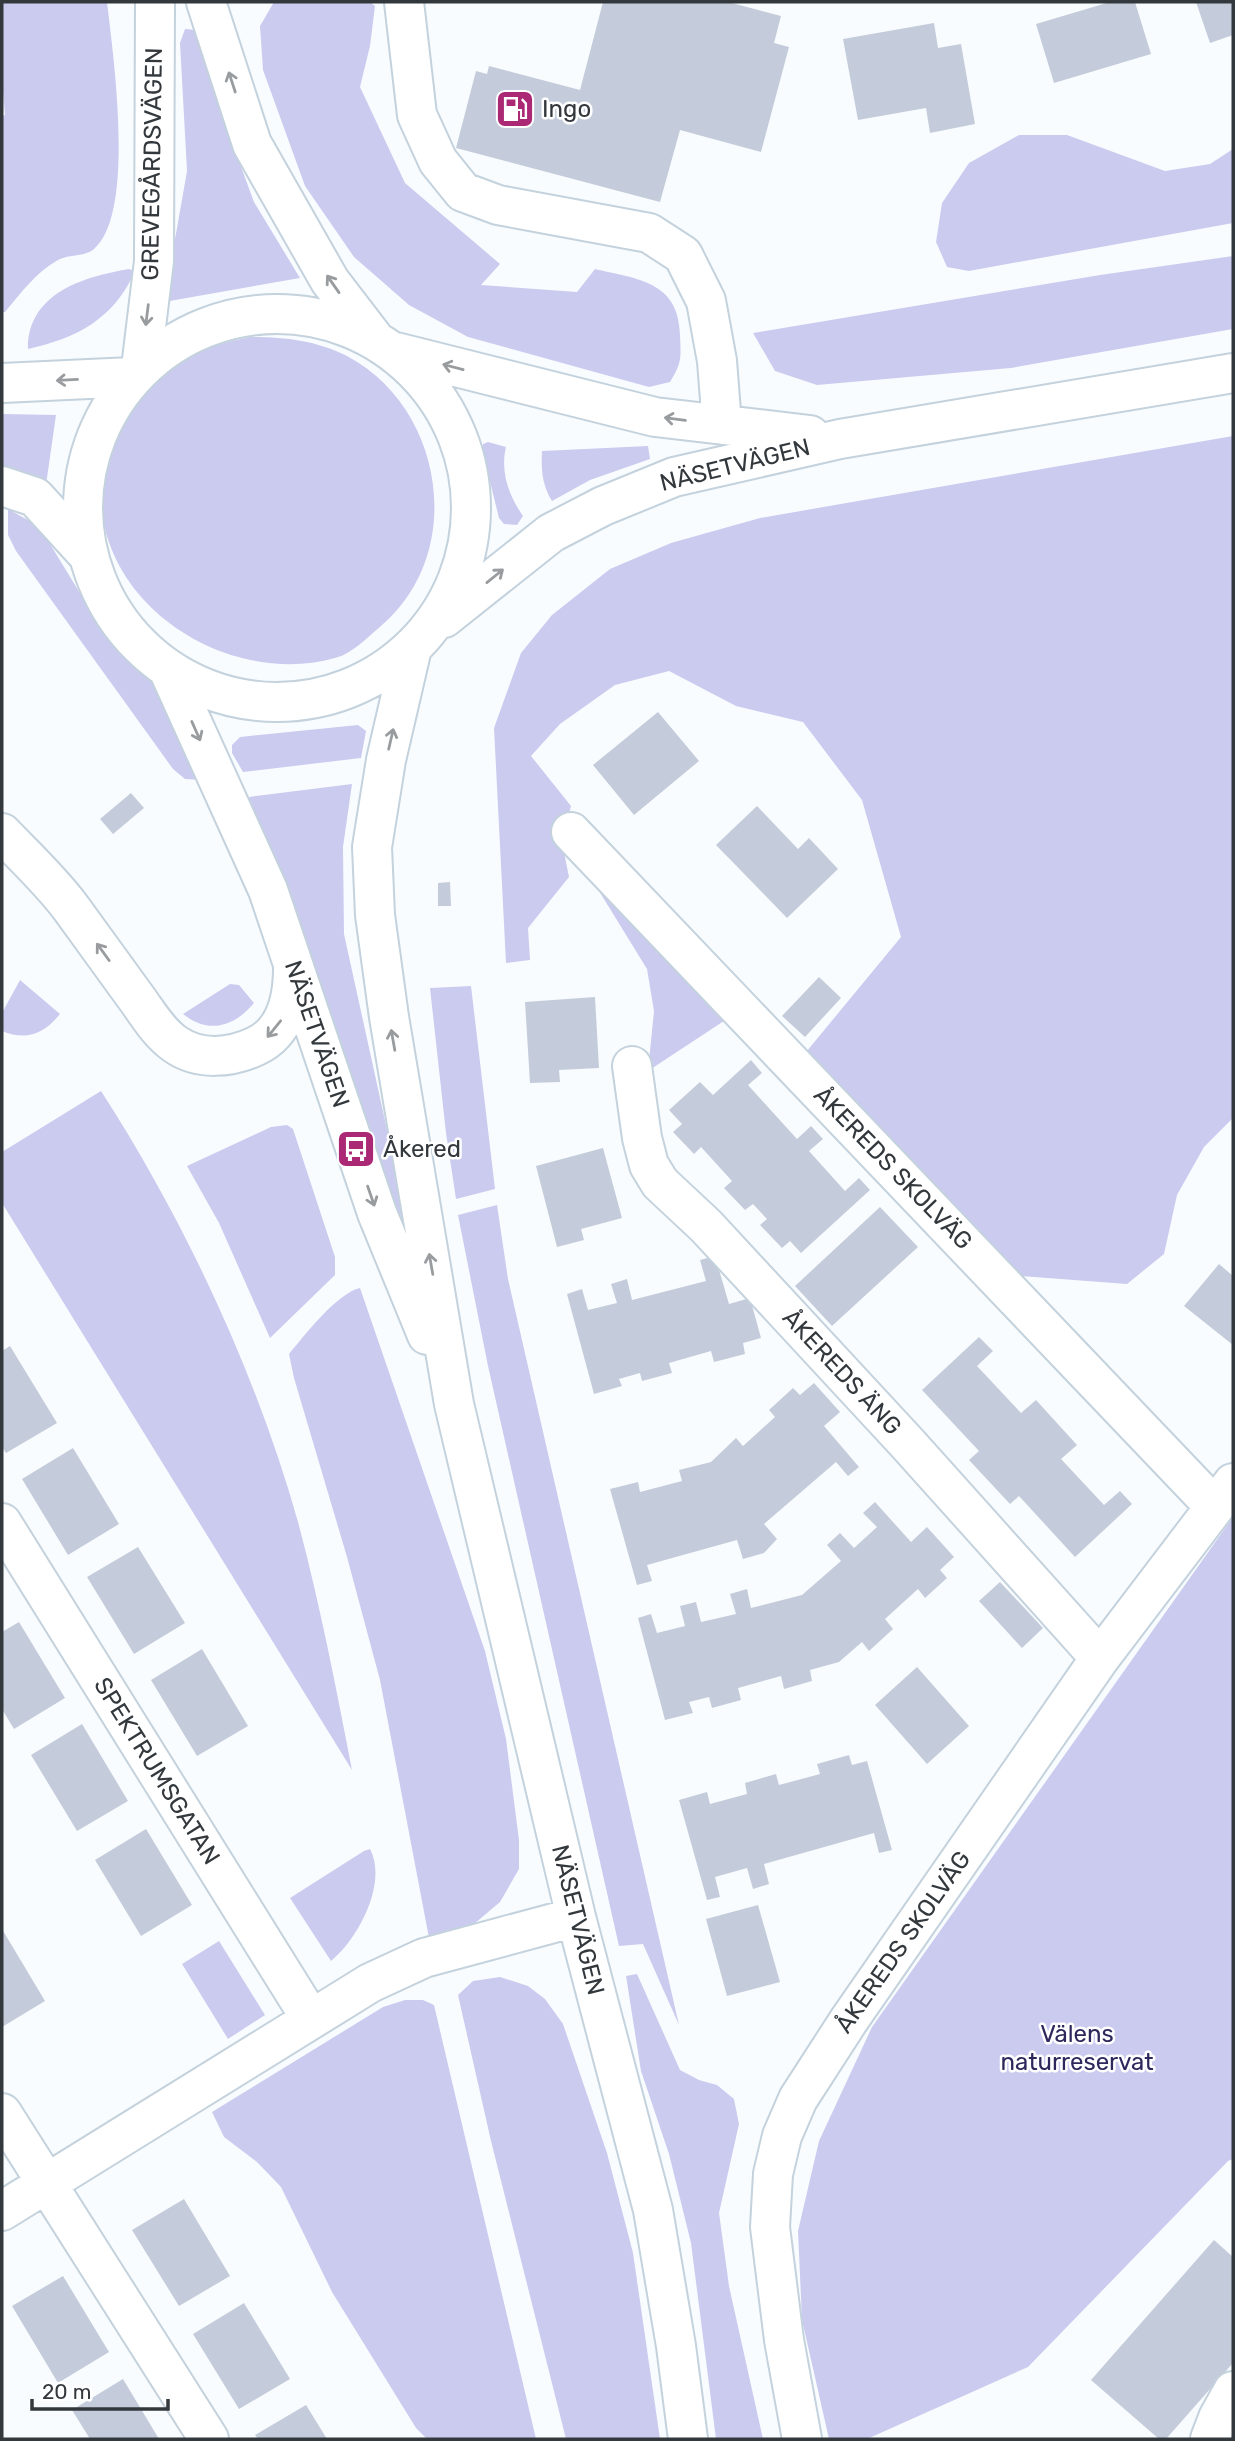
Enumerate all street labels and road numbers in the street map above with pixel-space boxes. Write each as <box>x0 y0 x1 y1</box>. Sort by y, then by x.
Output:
street label: GREVEGÅRDSVÄGEN <box>136 47 168 281</box>
street label: NÄSETVÄGEN <box>657 433 813 497</box>
street label: NÄSETVÄGEN <box>279 957 355 1111</box>
street label: ÅKEREDS SKOLVÄG <box>808 1081 978 1255</box>
street label: ÅKEREDS ÄNG <box>777 1304 907 1440</box>
street label: SPEKTRUMSGATAN <box>88 1672 226 1870</box>
street label: NÄSETVÄGEN <box>546 1842 610 1998</box>
street label: ÅKEREDS SKOLVÄG <box>830 1846 976 2038</box>

